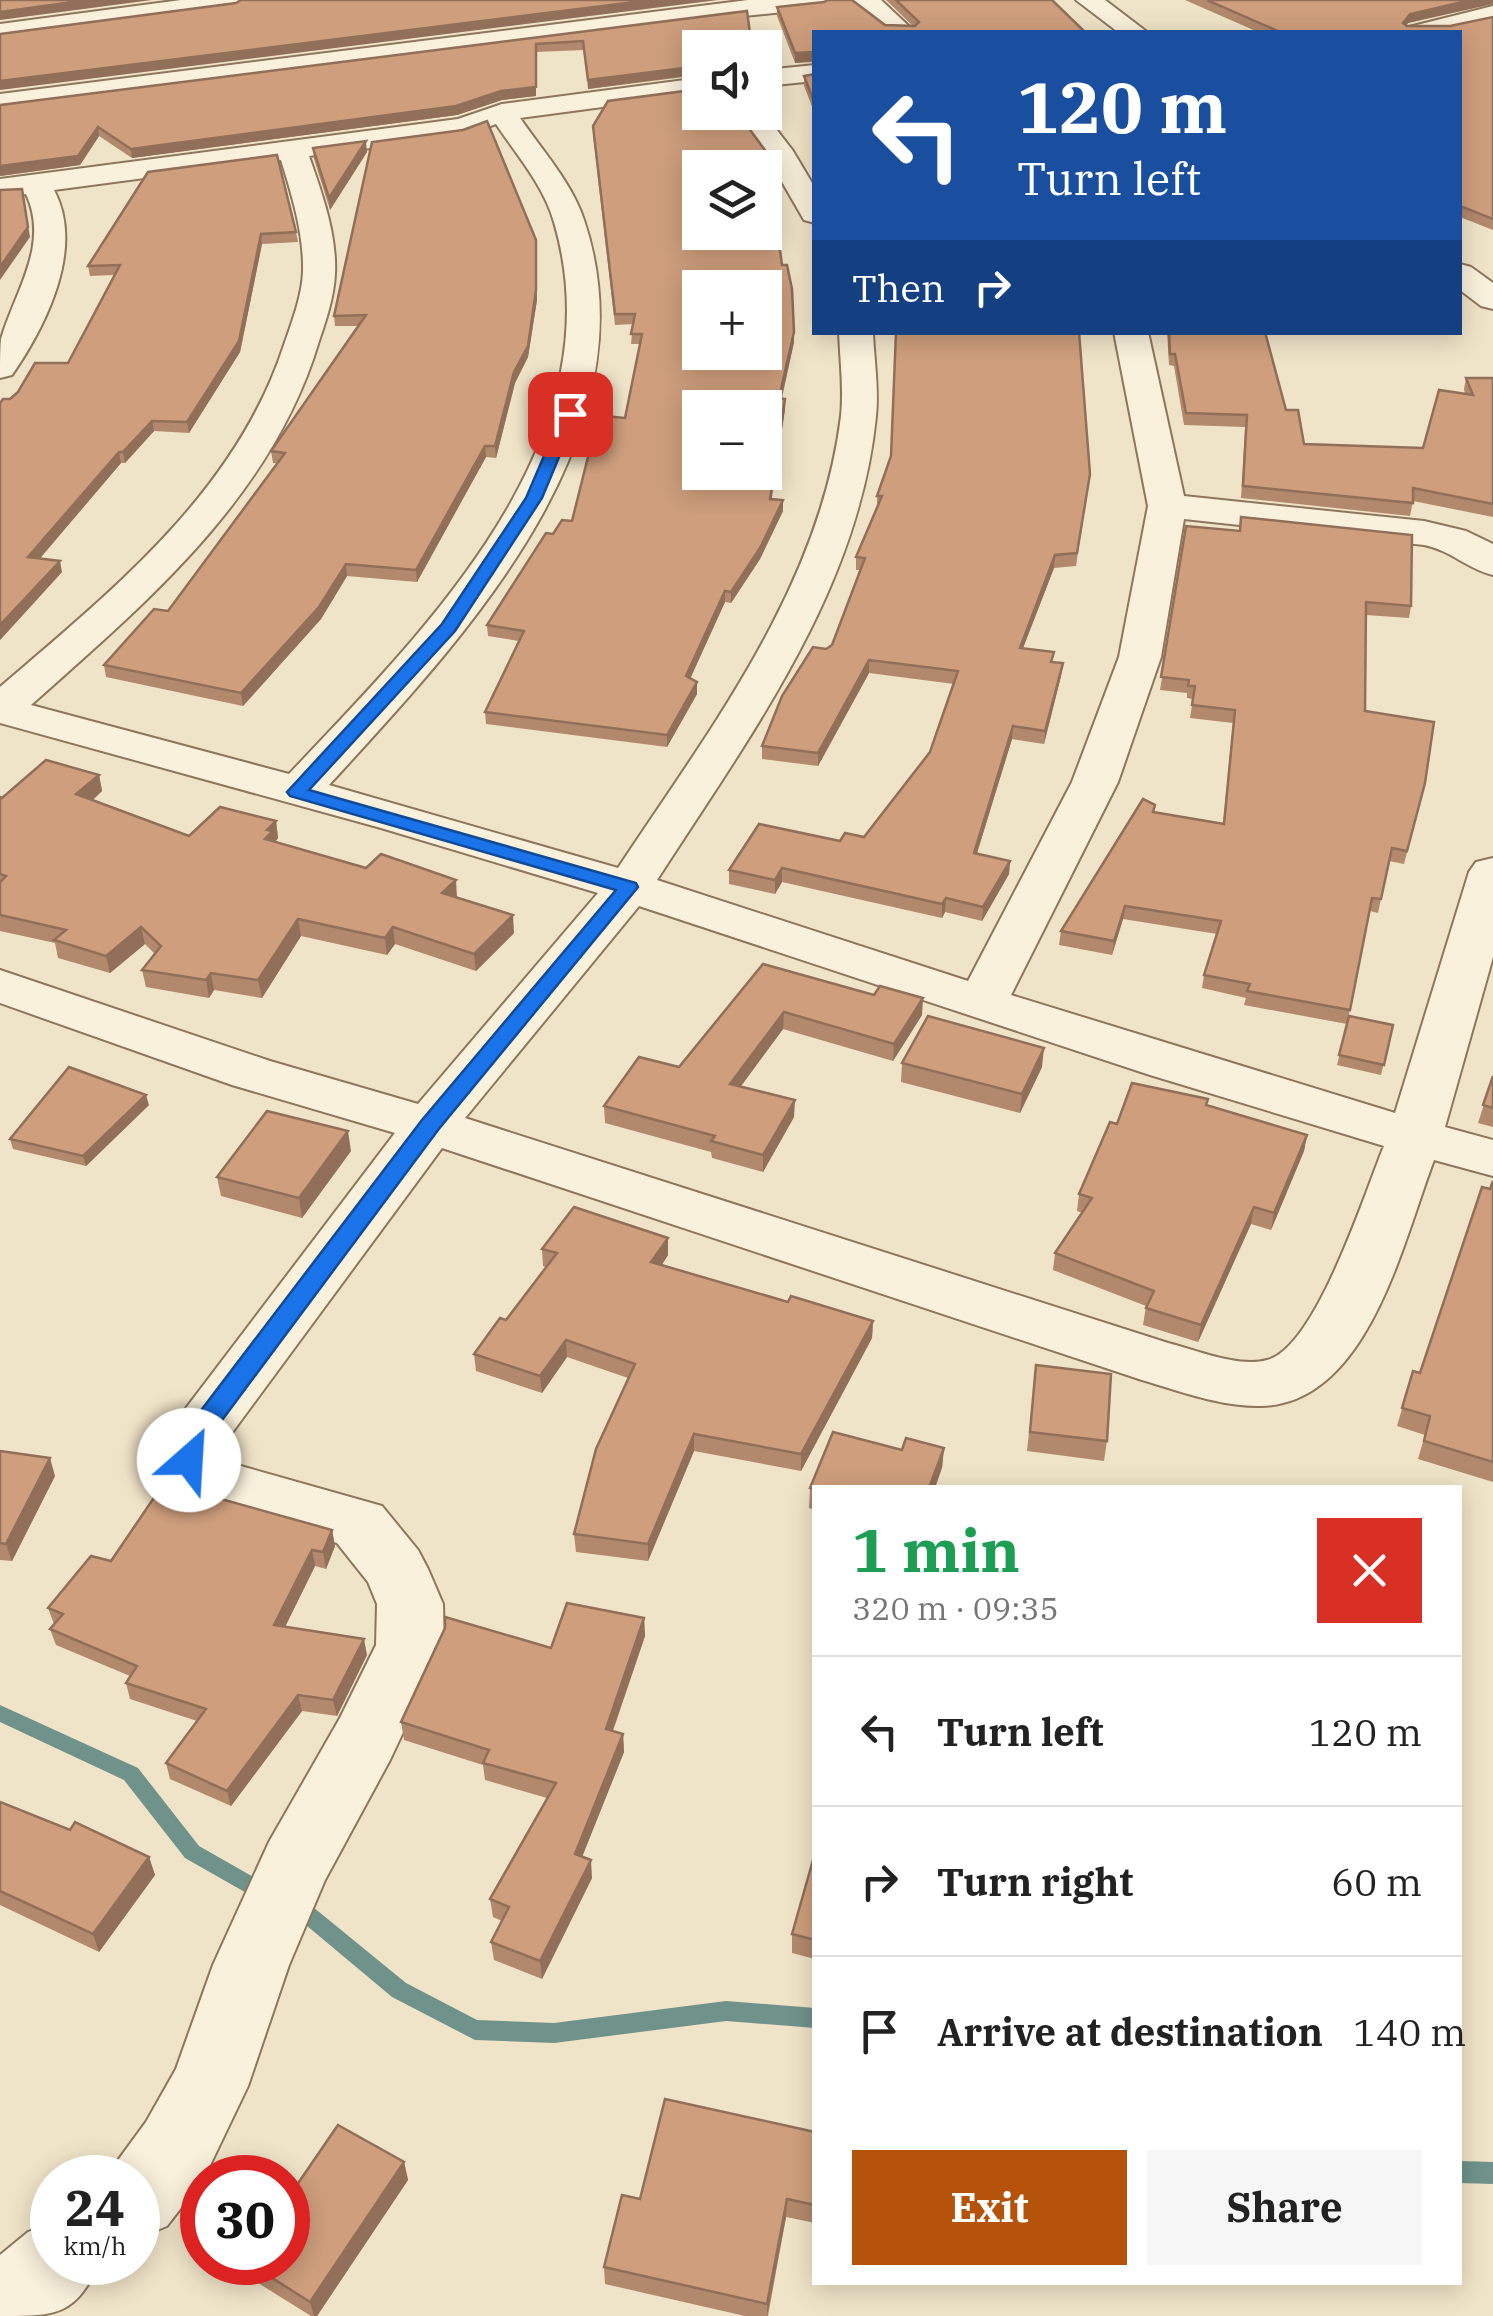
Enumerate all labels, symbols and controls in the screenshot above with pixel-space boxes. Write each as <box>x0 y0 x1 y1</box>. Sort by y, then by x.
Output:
map controls <box>682 30 782 490</box>
button: sound <box>682 30 782 130</box>
text: 120 m <box>1017 61 1227 152</box>
icon: left <box>852 70 982 200</box>
text: Turn left <box>1017 149 1201 207</box>
button: layers <box>682 150 782 250</box>
icon: right <box>965 260 1020 315</box>
text: Then <box>852 263 945 312</box>
button: + <box>682 270 782 370</box>
pin <box>528 372 613 457</box>
icon: arrive <box>543 387 598 442</box>
button: − <box>682 390 782 490</box>
position arrow <box>137 1408 241 1512</box>
text: 1 min <box>852 1510 1020 1589</box>
button: close <box>1317 1518 1422 1623</box>
text: 320 m · 09:35 <box>852 1587 1059 1629</box>
icon: left <box>852 1704 907 1759</box>
text: Turn left <box>937 1707 1104 1756</box>
text: 120 m <box>1309 1707 1422 1756</box>
icon: right <box>852 1854 907 1909</box>
text: Turn right <box>937 1857 1133 1906</box>
text: 60 m <box>1331 1857 1422 1906</box>
icon: arrive <box>852 2004 907 2059</box>
text: Arrive at destination <box>937 2007 1323 2056</box>
text: 140 m <box>1353 2007 1466 2056</box>
button: Exit <box>852 2150 1127 2265</box>
button: Share <box>1147 2150 1422 2265</box>
speed limit sign: 30 <box>180 2155 310 2285</box>
text: 24 <box>65 2175 125 2240</box>
text: km/h <box>63 2229 127 2262</box>

